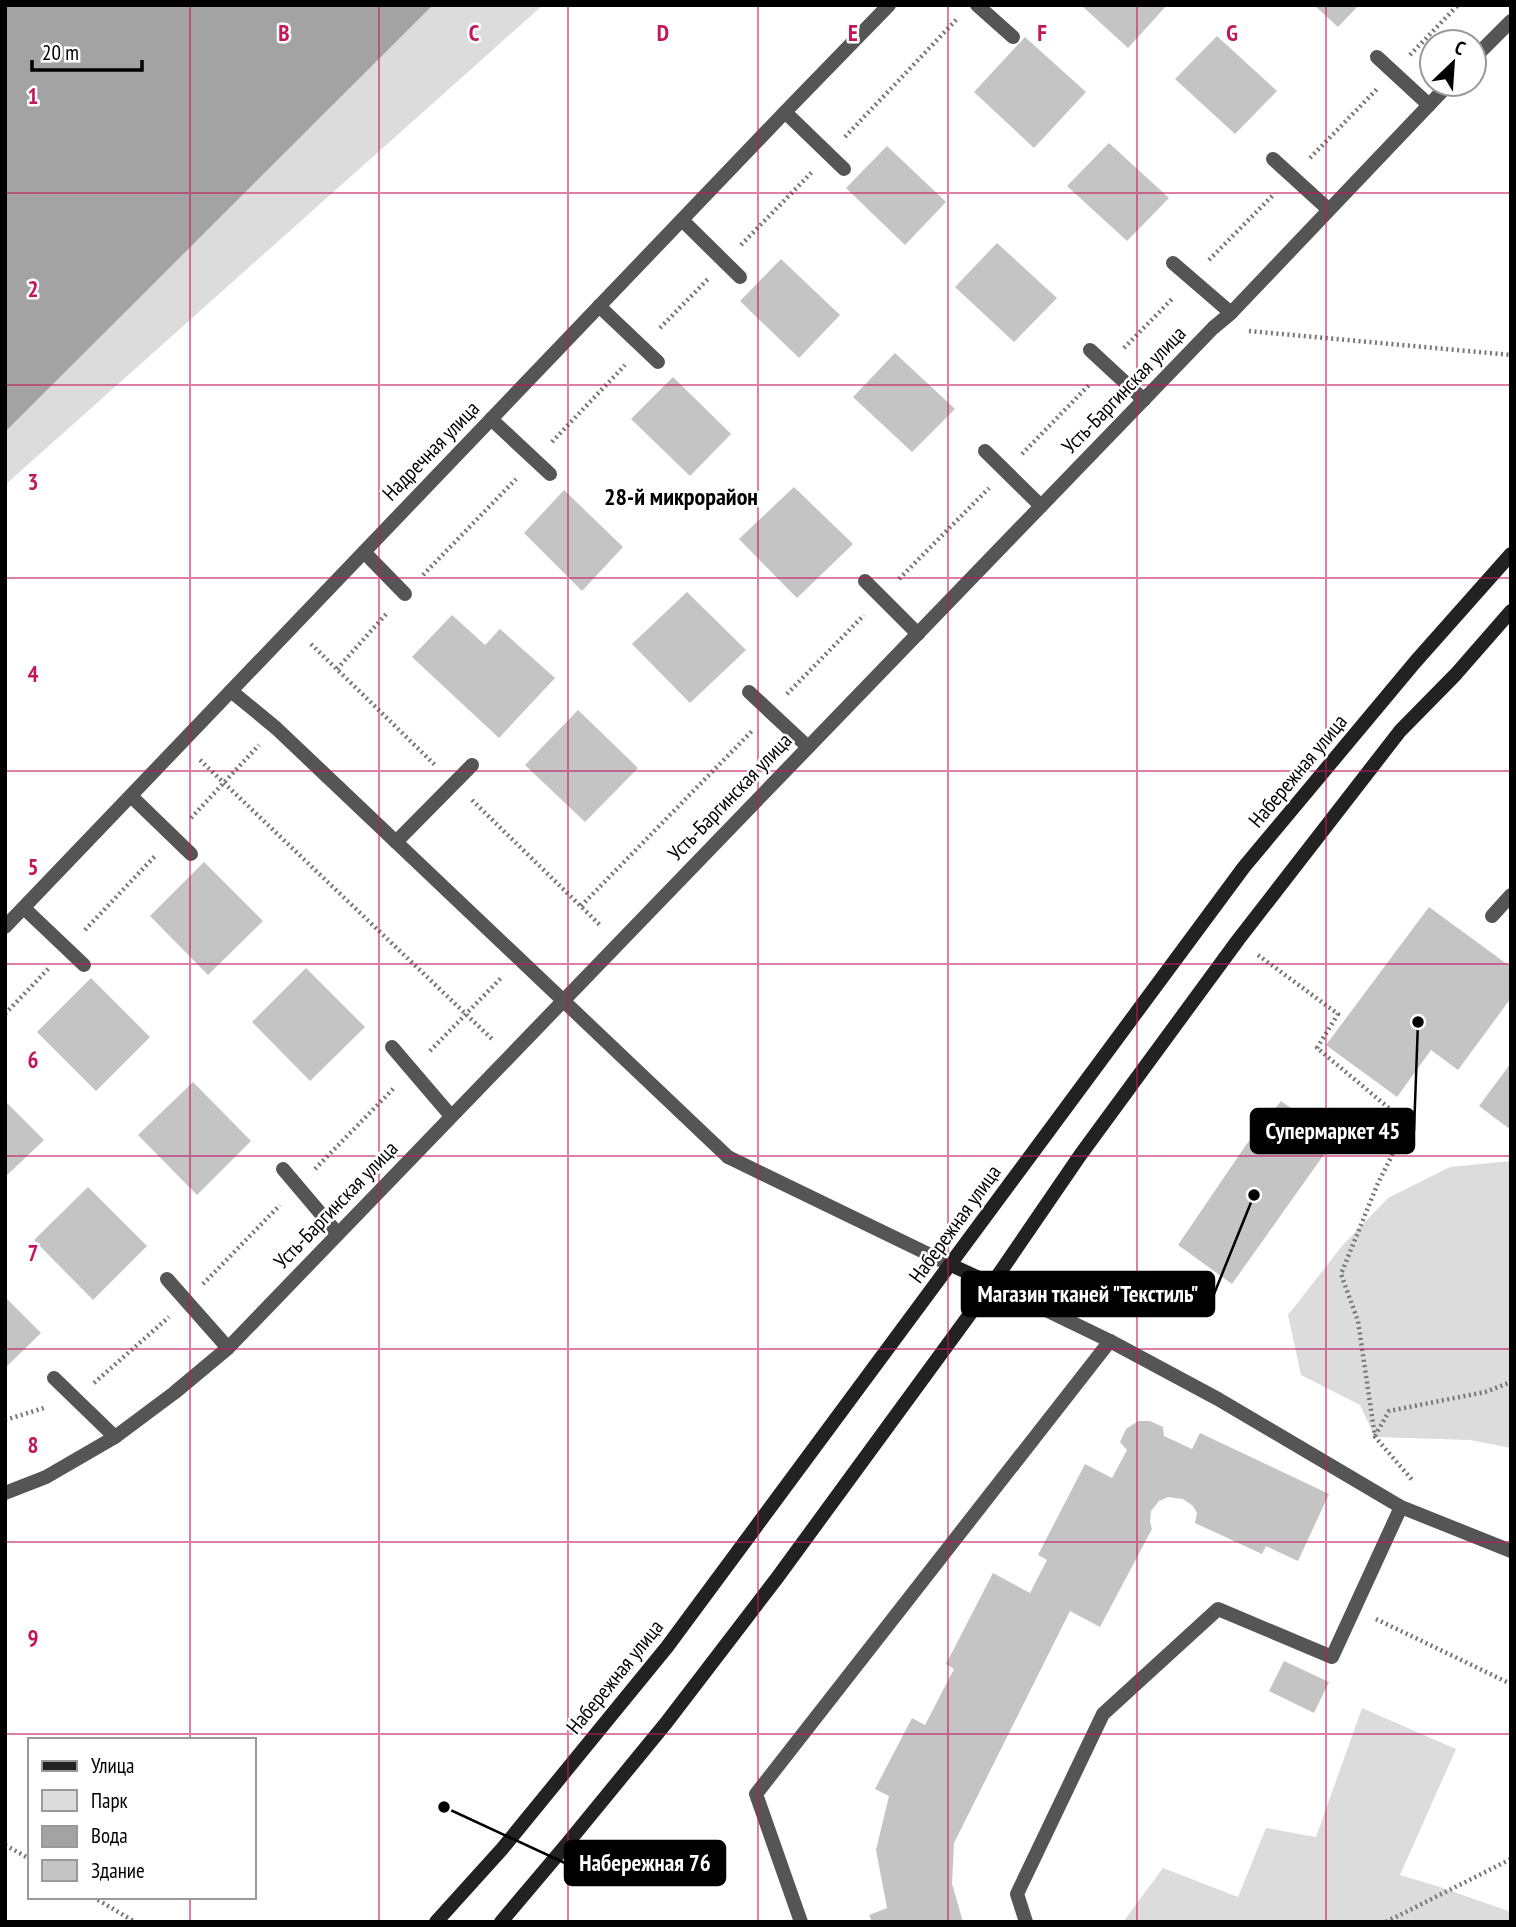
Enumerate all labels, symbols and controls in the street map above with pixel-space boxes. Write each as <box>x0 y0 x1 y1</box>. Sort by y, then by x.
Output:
text: B <box>278 18 290 47</box>
text: C <box>469 18 480 47</box>
text: D <box>657 18 669 47</box>
text: E <box>848 18 858 47</box>
text: F <box>1037 18 1047 47</box>
text: G <box>1226 18 1238 47</box>
scale bar <box>32 28 142 72</box>
north arrow <box>1418 28 1488 98</box>
text: С <box>1451 35 1469 60</box>
text: 20 m <box>42 39 79 66</box>
text: 1 <box>28 81 39 110</box>
text: 2 <box>28 274 39 303</box>
street label: Усть-Баргинская улица <box>1056 320 1191 459</box>
street label: Надречная улица <box>376 395 485 506</box>
text: 3 <box>28 467 39 496</box>
district label: 28-й микрорайон <box>604 481 758 512</box>
text: 4 <box>28 659 39 688</box>
street label: Набережная улица <box>1242 709 1353 833</box>
street label: Усть-Баргинская улица <box>662 727 797 866</box>
text: 5 <box>28 852 39 881</box>
text: 6 <box>28 1045 39 1074</box>
callout: Супермаркет 45 <box>1251 1109 1414 1153</box>
text: Супермаркет 45 <box>1266 1116 1400 1145</box>
street label: Усть-Баргинская улица <box>268 1135 403 1274</box>
street label: Набережная улица <box>903 1159 1007 1288</box>
text: 7 <box>28 1238 39 1267</box>
callout: Магазин тканей "Текстиль" <box>962 1272 1214 1316</box>
text: Магазин тканей "Текстиль" <box>977 1279 1199 1308</box>
text: 8 <box>28 1430 39 1459</box>
street label: Набережная улица <box>560 1614 669 1739</box>
text: 9 <box>28 1623 39 1652</box>
legend <box>28 1738 256 1899</box>
text: Улица <box>91 1752 134 1779</box>
text: Парк <box>91 1787 128 1814</box>
text: Вода <box>91 1822 128 1849</box>
callout: Набережная 76 <box>565 1841 725 1885</box>
text: Набережная 76 <box>579 1848 711 1877</box>
text: Здание <box>91 1857 145 1884</box>

